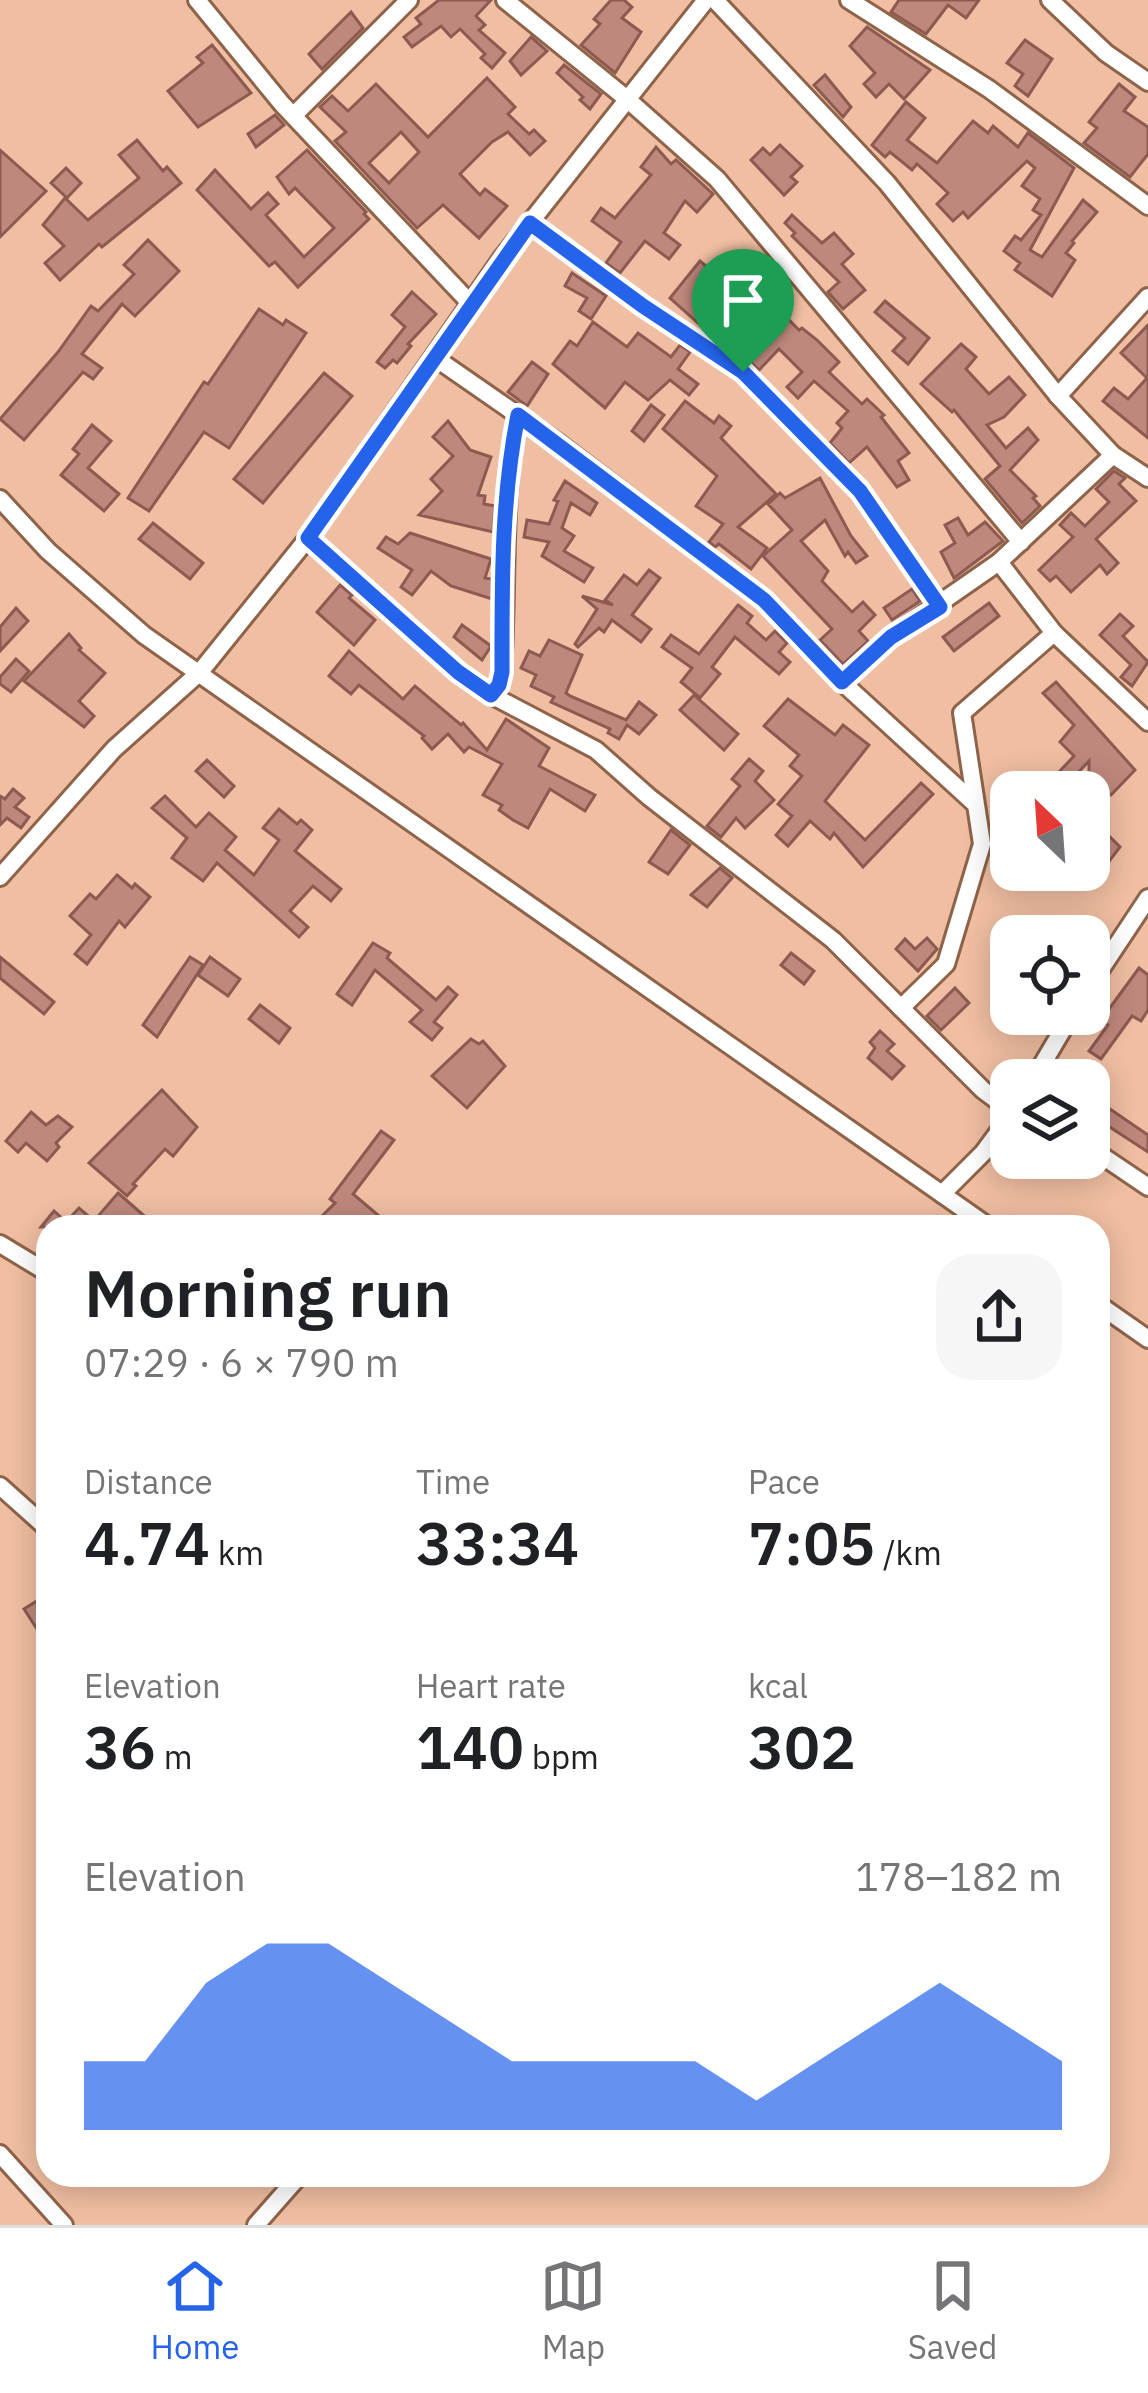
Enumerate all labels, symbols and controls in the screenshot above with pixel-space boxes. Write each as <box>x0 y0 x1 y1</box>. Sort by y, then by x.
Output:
pin <box>692 249 794 372</box>
icon: arrive <box>710 267 776 333</box>
north arrow <box>990 771 1110 891</box>
map controls <box>990 771 1110 1179</box>
button: locate <box>990 915 1110 1035</box>
button: layers <box>990 1059 1110 1179</box>
text: Morning run <box>84 1249 452 1335</box>
button: share <box>936 1254 1062 1380</box>
text: 07:29 · 6 × 790 m <box>84 1337 399 1388</box>
text: Distance <box>84 1460 213 1503</box>
text: Time <box>416 1460 490 1503</box>
text: Pace <box>748 1460 820 1503</box>
text: 4.74 <box>84 1503 210 1582</box>
text: 33:34 <box>416 1503 579 1582</box>
text: 7:05 <box>748 1503 875 1582</box>
text: km <box>210 1531 264 1574</box>
text: /km <box>875 1531 942 1574</box>
text: Elevation <box>84 1664 221 1707</box>
text: Heart rate <box>416 1664 566 1707</box>
text: kcal <box>748 1664 808 1707</box>
text: 36 <box>84 1707 156 1786</box>
text: 140 <box>416 1707 524 1786</box>
text: 302 <box>748 1707 856 1786</box>
text: m <box>156 1735 193 1778</box>
text: bpm <box>524 1735 599 1778</box>
text: Elevation <box>84 1851 246 1902</box>
text: 178–182 m <box>855 1851 1062 1902</box>
tab: Home <box>151 2253 239 2368</box>
tab: Map <box>540 2253 606 2368</box>
tab: Saved <box>908 2253 997 2368</box>

